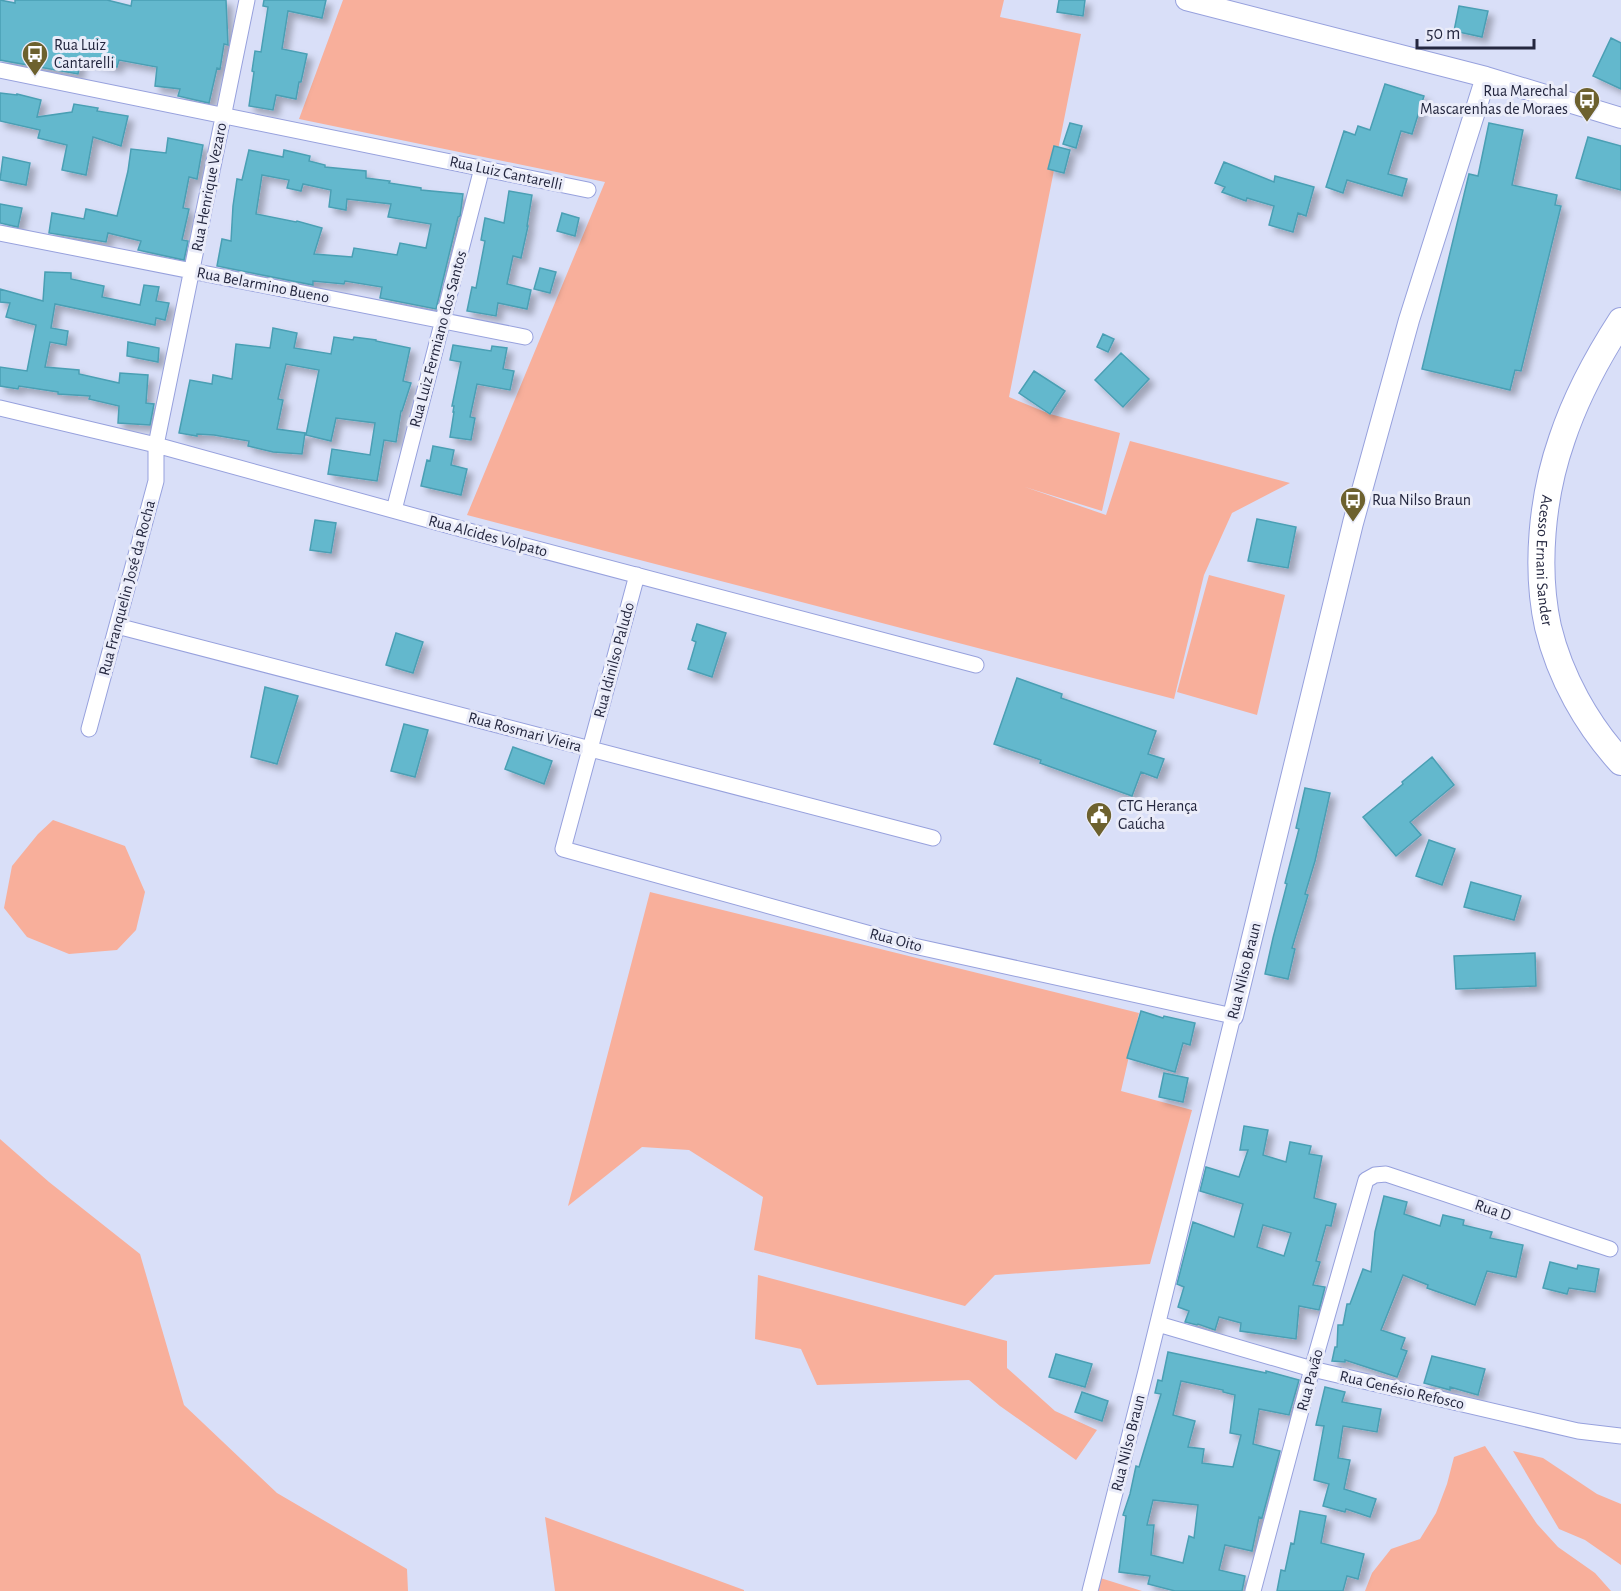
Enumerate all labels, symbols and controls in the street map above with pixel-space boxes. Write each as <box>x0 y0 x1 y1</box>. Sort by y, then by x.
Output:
scale bar <box>1417 12 1534 50</box>
text: 50 m <box>1426 25 1460 43</box>
place label: Rua Luiz Cantarelli <box>54 37 114 71</box>
bus stop icon: Rua Luiz Cantarelli <box>20 39 50 77</box>
place label: Rua Marechal Mascarenhas de Moraes <box>1420 83 1568 117</box>
bus stop icon: Rua Marechal Mascarenhas de Moraes <box>1572 85 1602 123</box>
street label: Rua Henrique Vezaro <box>189 121 229 253</box>
street label: Rua Luiz Cantarelli <box>448 153 564 193</box>
street label: Rua Luiz Fermiano dos Santos <box>407 249 469 429</box>
street label: Rua Belarmino Bueno <box>195 264 331 306</box>
bus stop icon: Rua Nilso Braun <box>1338 485 1368 523</box>
place label: Rua Nilso Braun <box>1372 492 1471 508</box>
street label: Acesso Ernani Sander <box>1533 494 1556 628</box>
street label: Rua Franquelin José da Rocha <box>96 499 158 677</box>
street label: Rua Alcides Volpato <box>427 512 549 560</box>
street label: Rua Idinilso Paludo <box>591 600 637 720</box>
street label: Rua Rosmari Vieira <box>466 709 584 755</box>
place label: CTG Herança Gaúcha <box>1118 798 1198 832</box>
public building icon: CTG Herança Gaúcha <box>1084 800 1114 838</box>
street label: Rua Nilso Braun <box>1224 921 1264 1021</box>
street label: Rua Oito <box>868 925 924 955</box>
street label: Rua D <box>1473 1196 1513 1224</box>
street label: Rua Pavão <box>1294 1347 1326 1413</box>
street label: Rua Genésio Refosco <box>1338 1368 1466 1412</box>
street label: Rua Nilso Braun <box>1108 1393 1148 1493</box>

